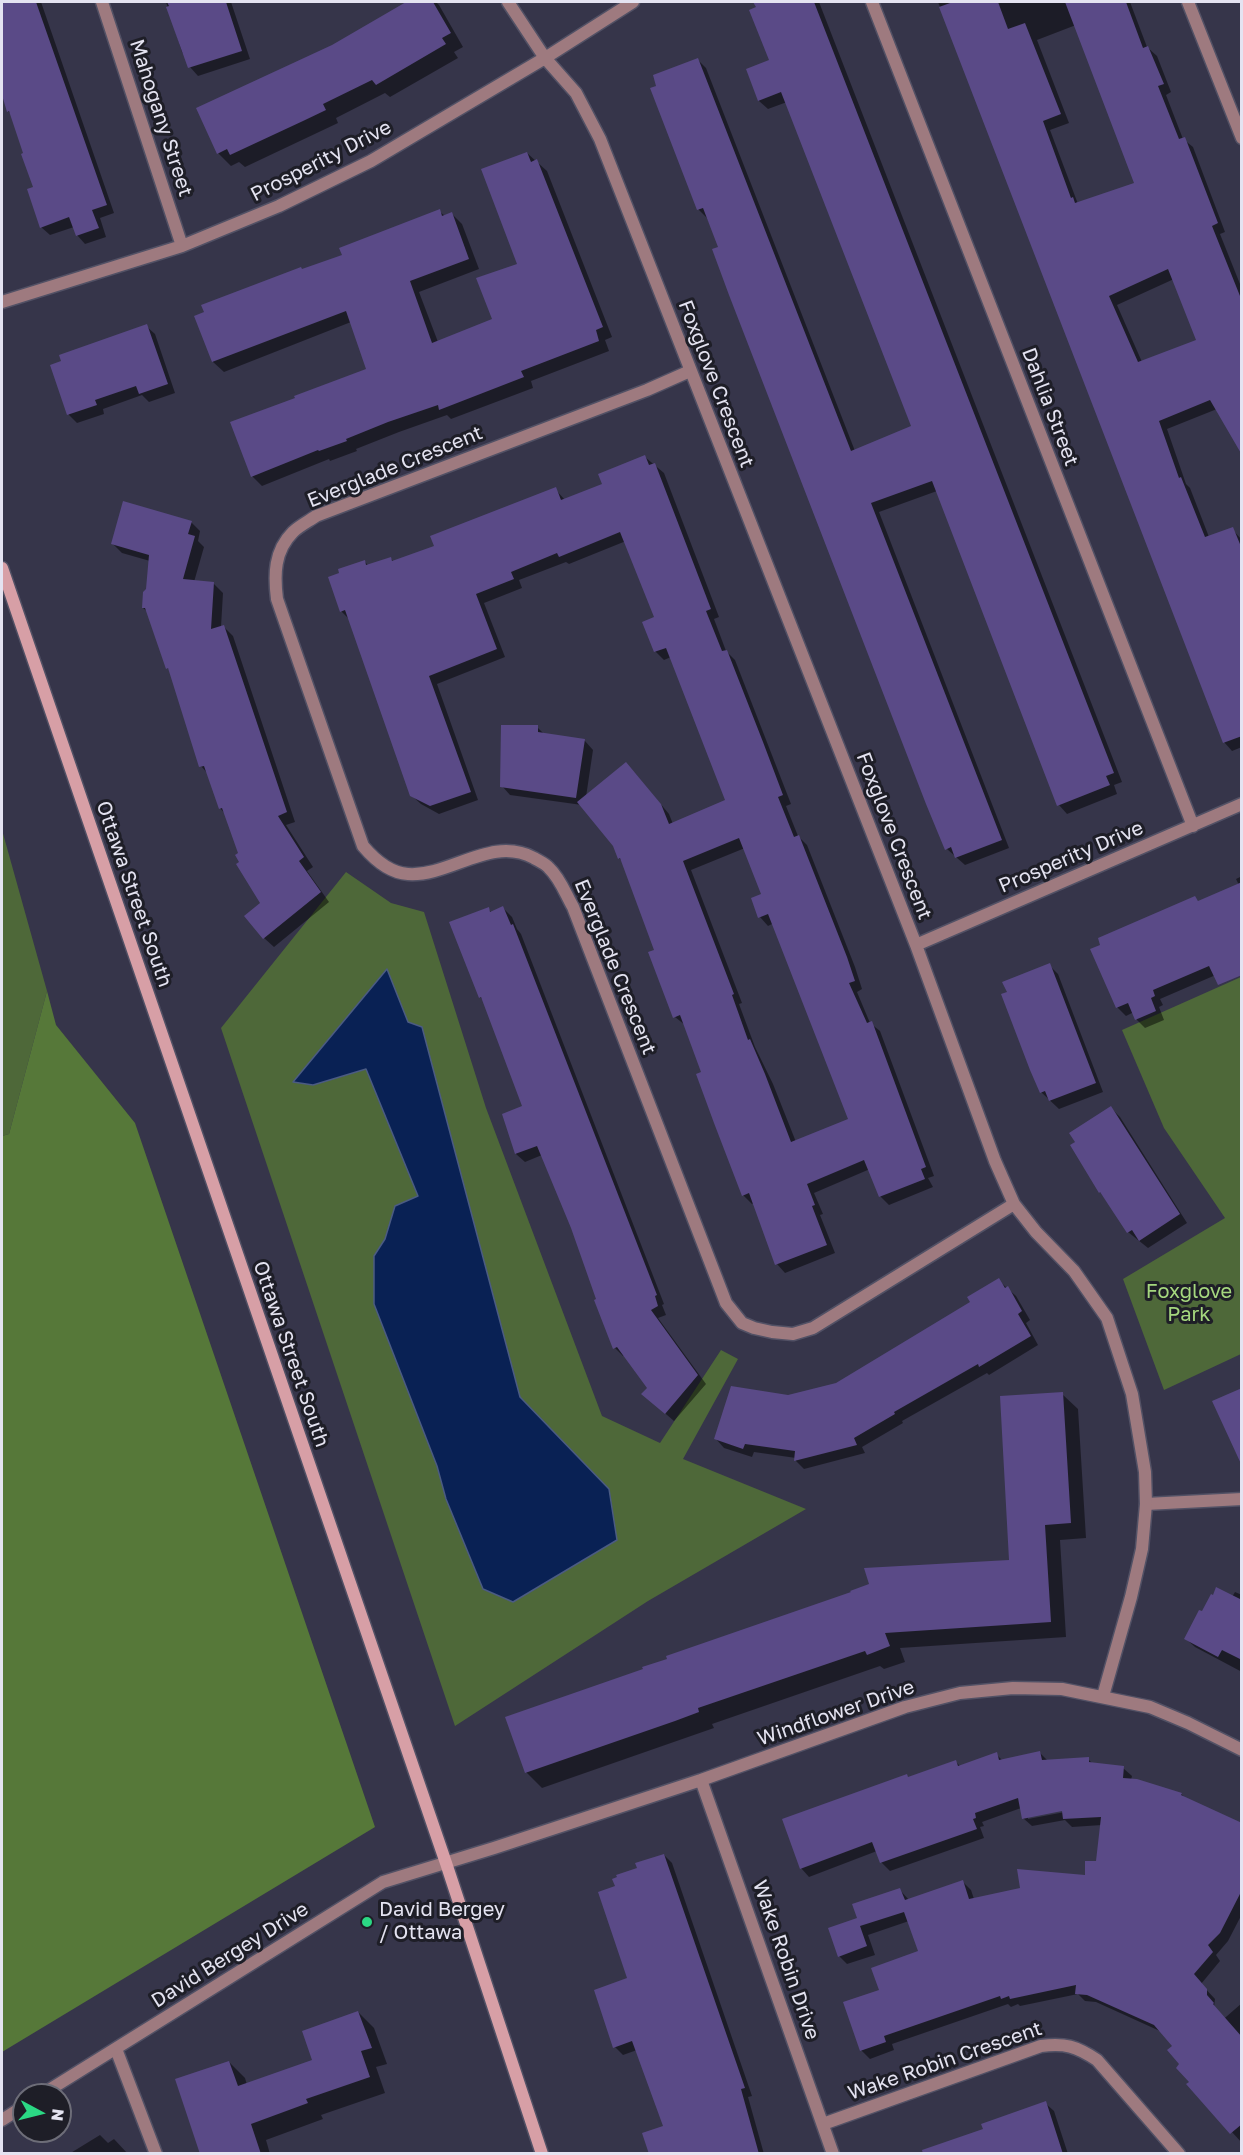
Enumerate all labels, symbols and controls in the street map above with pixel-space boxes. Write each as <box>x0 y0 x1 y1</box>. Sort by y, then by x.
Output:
street label: Mahogany Street <box>124 36 198 200</box>
street label: Prosperity Drive <box>247 115 395 207</box>
street label: Foxglove Crescent <box>673 297 759 471</box>
street label: Dahlia Street <box>1016 344 1084 470</box>
street label: Everglade Crescent <box>304 421 486 513</box>
street label: Foxglove Crescent <box>851 749 937 923</box>
street label: Ottawa Street South <box>91 798 177 990</box>
street label: Prosperity Drive <box>995 816 1147 898</box>
street label: Everglade Crescent <box>569 876 661 1058</box>
street label: Ottawa Street South <box>248 1258 334 1450</box>
park label: Foxglove Park <box>1146 1280 1232 1327</box>
street label: Windflower Drive <box>754 1675 918 1751</box>
street label: Wake Robin Drive <box>747 1877 825 2043</box>
street label: David Bergey Drive <box>147 1897 313 2013</box>
place label: David Bergey / Ottawa <box>379 1898 505 1945</box>
marker: David Bergey / Ottawa <box>360 1915 374 1929</box>
street label: Wake Robin Crescent <box>845 2017 1045 2105</box>
north arrow <box>12 2083 72 2143</box>
text: N <box>47 2108 69 2122</box>

